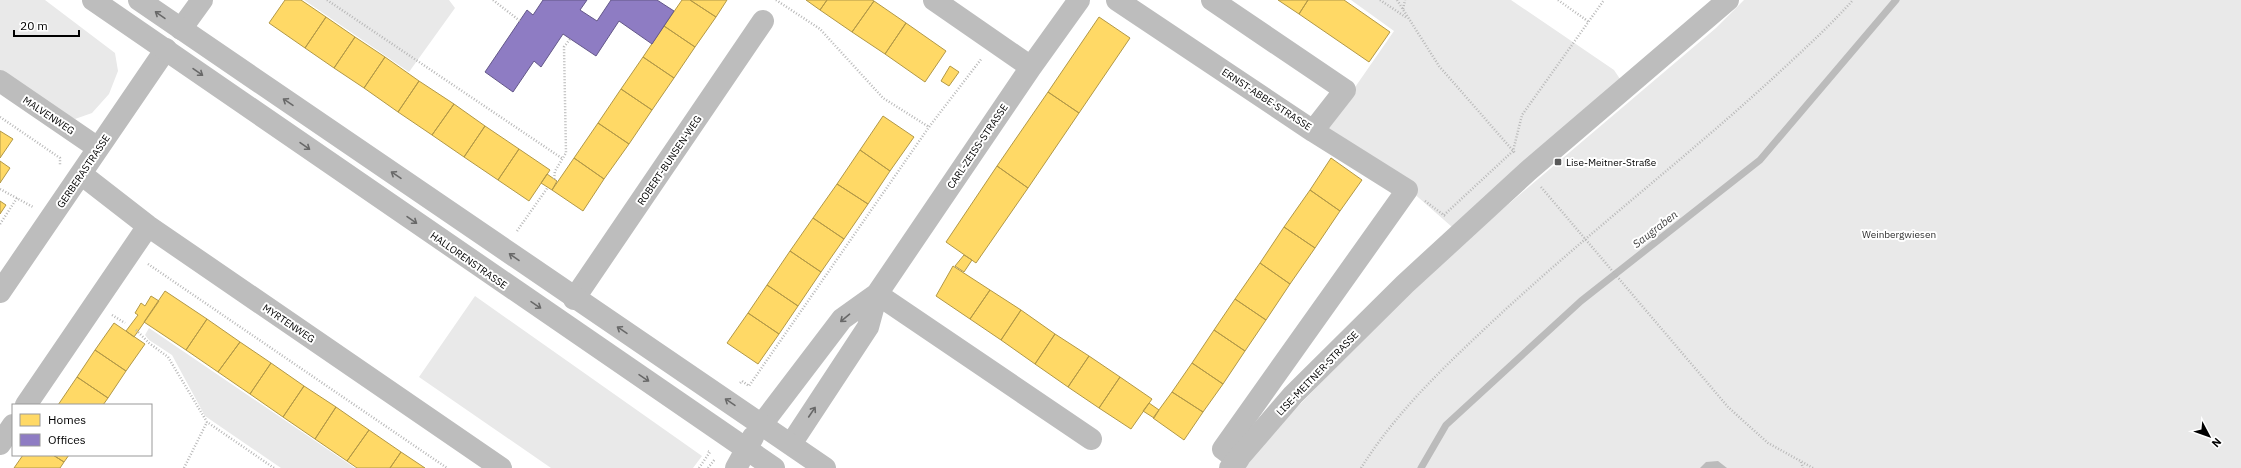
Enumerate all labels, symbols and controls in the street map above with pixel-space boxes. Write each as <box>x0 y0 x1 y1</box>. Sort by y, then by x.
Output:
one-way arrow <box>155 11 166 19</box>
scale bar <box>14 12 79 38</box>
text: 20 m <box>20 18 48 33</box>
street label: ERNST-ABBE-STRASSE <box>1219 65 1314 133</box>
one-way arrow <box>192 68 203 76</box>
street label: MALVENWEG <box>20 93 77 137</box>
one-way arrow <box>283 98 294 106</box>
street label: CARL-ZEISS-STRASSE <box>944 101 1011 191</box>
street label: ROBERT-BUNSEN-WEG <box>634 113 704 208</box>
street label: GERBERASTRASSE <box>54 132 113 211</box>
one-way arrow <box>299 142 310 150</box>
place label: Lise-Meitner-Straße <box>1566 156 1657 169</box>
marker: Lise-Meitner-Straße <box>1553 157 1563 167</box>
one-way arrow <box>390 171 402 179</box>
water label: Saugraben <box>1630 207 1680 251</box>
one-way arrow <box>406 216 417 224</box>
park label: Weinbergwiesen <box>1862 228 1936 241</box>
street label: HALLORENSTRASSE <box>428 229 510 292</box>
one-way arrow <box>509 253 520 261</box>
street label: MYRTENWEG <box>260 301 317 346</box>
one-way arrow <box>530 301 541 309</box>
one-way arrow <box>840 313 851 322</box>
one-way arrow <box>616 326 627 334</box>
street label: LISE-MEITNER-STRASSE <box>1274 328 1361 418</box>
one-way arrow <box>638 374 649 382</box>
one-way arrow <box>725 398 736 406</box>
legend <box>12 404 152 456</box>
one-way arrow <box>808 406 817 417</box>
text: Homes <box>48 412 86 427</box>
north arrow <box>2189 416 2229 456</box>
text: Offices <box>48 432 86 447</box>
text: N <box>2209 435 2224 450</box>

